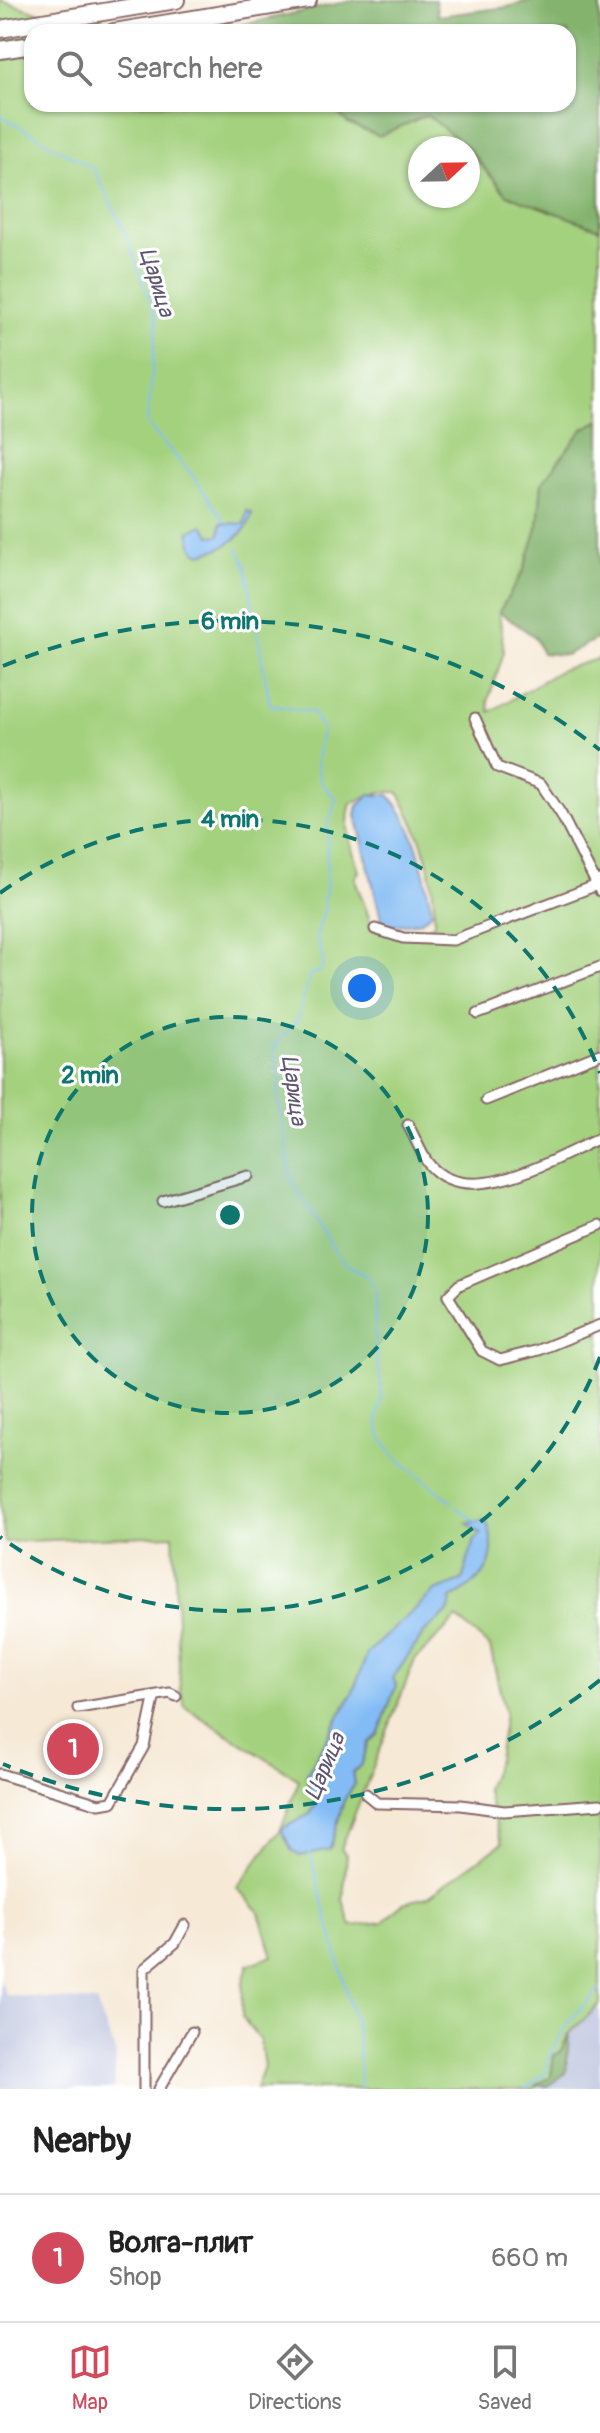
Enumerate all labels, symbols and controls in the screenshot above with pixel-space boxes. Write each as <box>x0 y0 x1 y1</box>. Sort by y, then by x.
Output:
search box <box>24 24 576 112</box>
icon: search <box>52 46 96 90</box>
text: Search here <box>116 50 263 87</box>
north arrow <box>408 136 480 208</box>
water label: Царица <box>133 245 181 322</box>
text: 6 min <box>201 607 259 636</box>
text: 4 min <box>201 805 259 834</box>
your location <box>342 968 382 1008</box>
water label: Царица <box>275 1054 313 1129</box>
text: 2 min <box>61 1061 119 1090</box>
centre of rings <box>216 1201 244 1229</box>
pin: 1 <box>47 1719 99 1779</box>
water label: Царица <box>298 1727 352 1804</box>
text: Nearby <box>32 2120 131 2163</box>
text: Волга-плит <box>108 2224 253 2261</box>
text: 1 <box>53 2242 63 2274</box>
text: 660 m <box>491 2242 568 2274</box>
text: Shop <box>108 2261 162 2293</box>
tab: Map <box>68 2340 112 2416</box>
tab: Directions <box>248 2340 341 2416</box>
tab: Saved <box>477 2340 532 2416</box>

